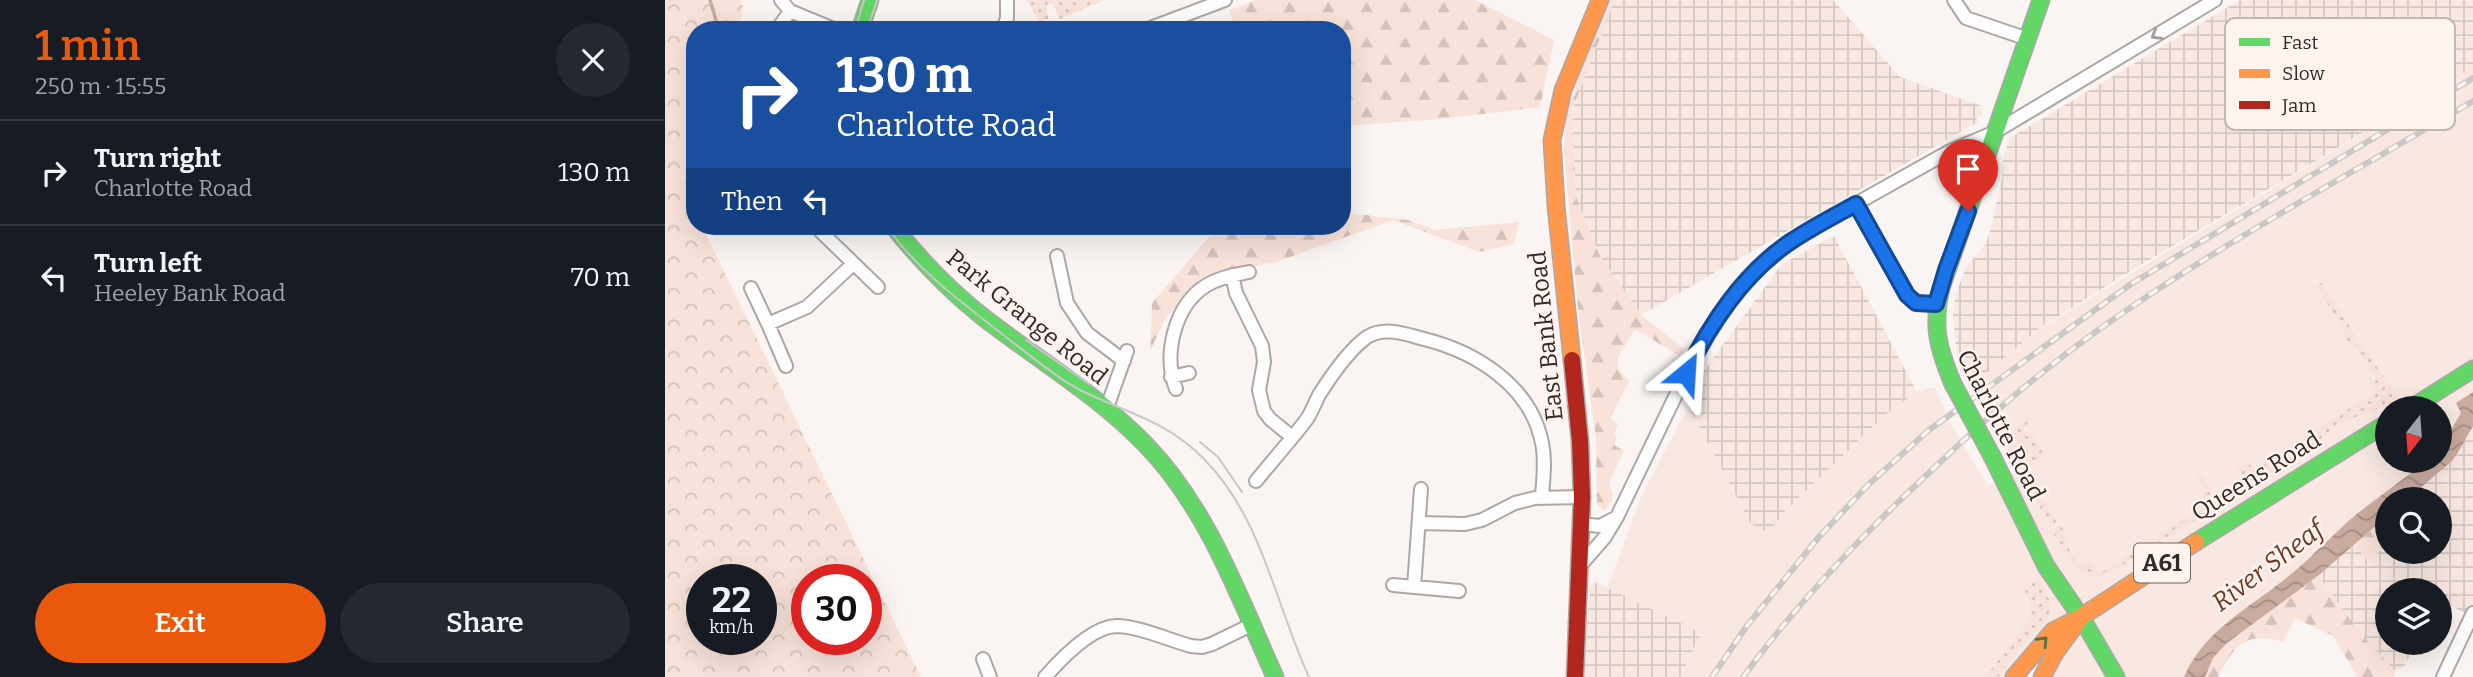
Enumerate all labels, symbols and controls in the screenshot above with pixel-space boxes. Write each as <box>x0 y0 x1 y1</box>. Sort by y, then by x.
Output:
legend <box>2225 18 2455 130</box>
text: 1 min <box>35 21 141 71</box>
button: close <box>556 23 630 97</box>
one-way arrow <box>2151 27 2164 40</box>
text: Fast <box>2282 31 2319 54</box>
text: 130 m <box>836 46 972 105</box>
icon: right <box>721 49 812 140</box>
text: Slow <box>2282 62 2325 85</box>
text: 250 m · 15:55 <box>35 72 166 100</box>
text: Jam <box>2281 94 2316 117</box>
text: Charlotte Road <box>836 106 1056 144</box>
pin <box>1938 139 1998 211</box>
text: Turn right <box>94 143 221 174</box>
icon: arrive <box>1949 150 1987 188</box>
icon: right <box>35 154 73 192</box>
text: 130 m <box>558 157 630 188</box>
text: Charlotte Road <box>94 174 252 202</box>
icon: left <box>797 182 835 220</box>
text: Then <box>721 186 783 217</box>
street label: Park Grange Road <box>941 244 1113 390</box>
text: Turn left <box>94 248 202 279</box>
street label: East Bank Road <box>1523 250 1569 422</box>
icon: left <box>35 259 73 297</box>
text: 70 m <box>571 262 630 293</box>
text: Heeley Bank Road <box>94 279 286 307</box>
position arrow <box>1649 336 1723 410</box>
street label: Charlotte Road <box>1951 345 2051 505</box>
north arrow <box>2375 396 2452 472</box>
map controls <box>2375 396 2452 655</box>
street label: Queens Road <box>2186 425 2326 527</box>
button: search <box>2375 487 2452 564</box>
water label: River Sheaf <box>2206 512 2333 618</box>
road number: A61 <box>2134 544 2190 582</box>
speed limit sign: 30 <box>791 564 882 655</box>
button: layers <box>2375 578 2452 655</box>
text: 22 <box>712 579 751 621</box>
button: Exit <box>35 583 326 663</box>
button: Share <box>340 583 630 663</box>
text: km/h <box>709 616 754 638</box>
one-way arrow <box>2034 636 2047 649</box>

